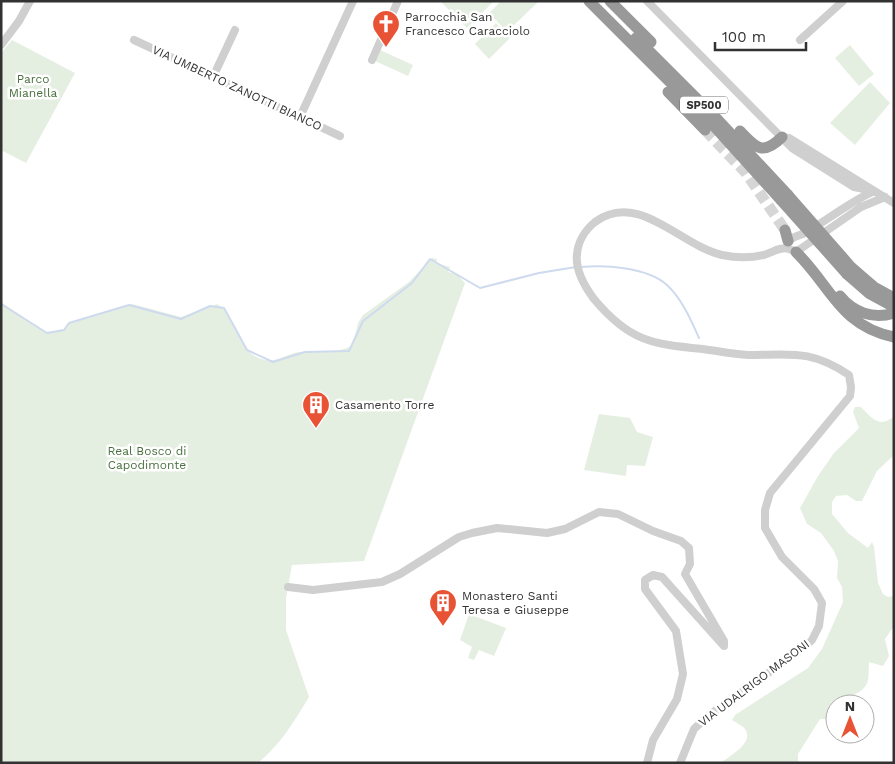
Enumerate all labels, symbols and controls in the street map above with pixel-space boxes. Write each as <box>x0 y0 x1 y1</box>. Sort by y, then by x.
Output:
church icon: Parrocchia San Francesco Caracciolo <box>371 9 401 48</box>
place label: Parrocchia San Francesco Caracciolo <box>405 10 530 38</box>
scale bar <box>715 20 806 52</box>
text: 100 m <box>722 28 766 46</box>
street label: VIA UMBERTO ZANOTTI BIANCO <box>150 42 324 134</box>
park label: Parco Mianella <box>9 72 58 100</box>
road number: SP500 <box>680 96 728 114</box>
building icon: Casamento Torre <box>301 390 331 429</box>
place label: Casamento Torre <box>335 398 435 412</box>
park label: Real Bosco di Capodimonte <box>108 444 186 472</box>
building icon: Monastero Santi Teresa e Giuseppe <box>428 588 458 627</box>
place label: Monastero Santi Teresa e Giuseppe <box>462 589 569 617</box>
street label: VIA UDALRIGO MASONI <box>696 637 812 729</box>
north arrow <box>825 694 875 744</box>
text: N <box>845 698 855 714</box>

